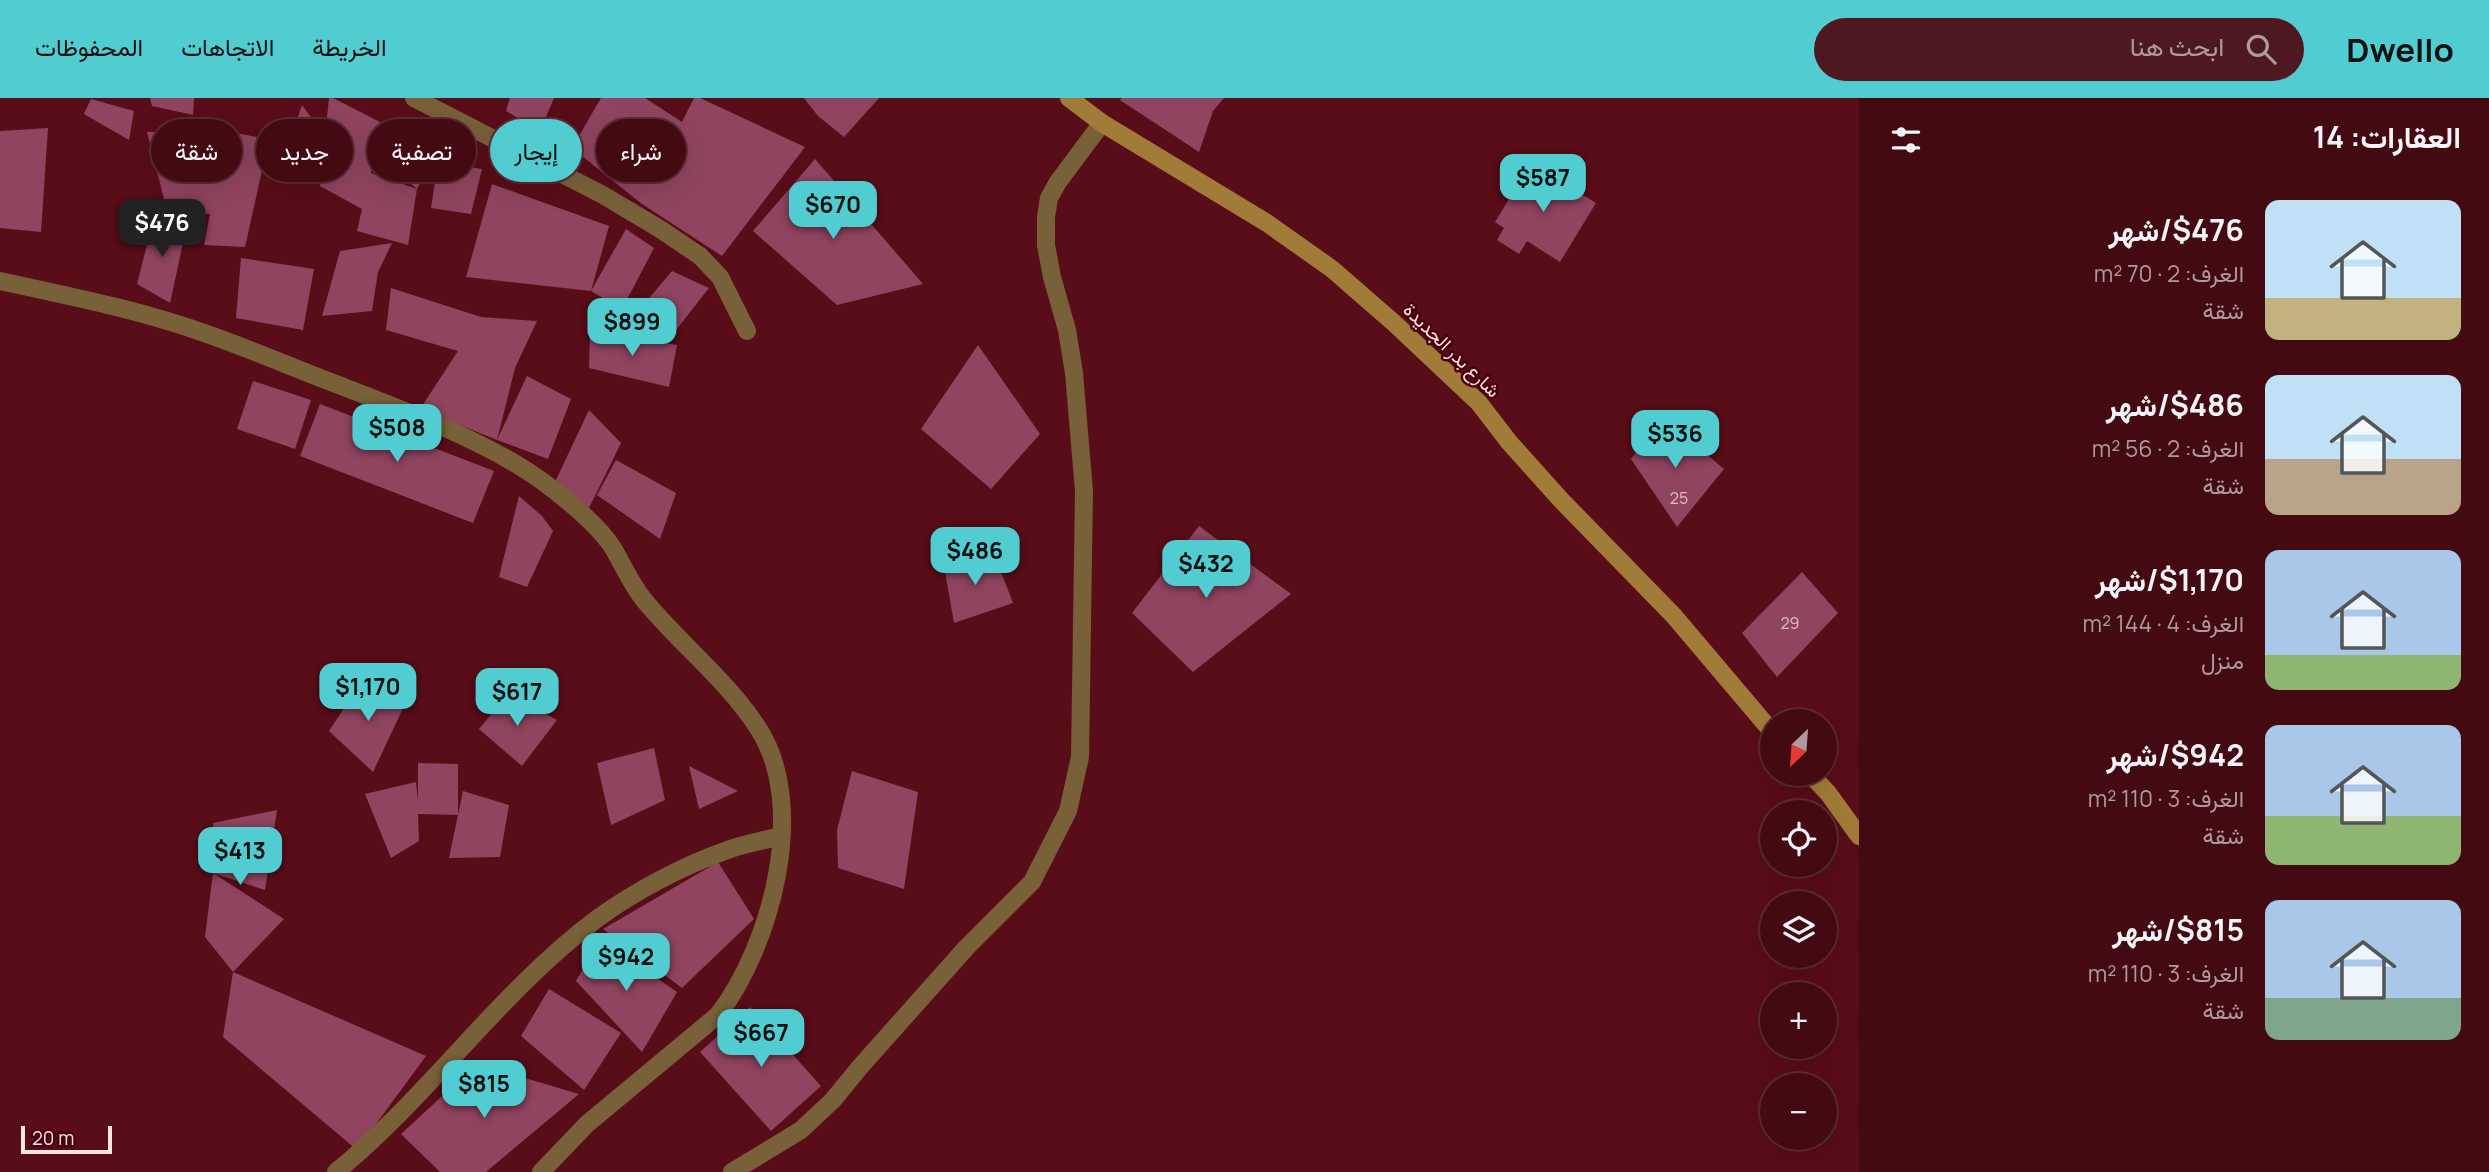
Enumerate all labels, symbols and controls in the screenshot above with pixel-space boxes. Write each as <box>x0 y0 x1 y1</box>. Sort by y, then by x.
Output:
search box <box>1814 18 2304 81</box>
text: Dwello <box>2346 27 2454 72</box>
text: ابحث هنا <box>2130 28 2224 64</box>
text: المحفوظات <box>35 30 143 63</box>
text: الاتجاهات <box>181 30 274 63</box>
text: الخريطة <box>312 30 387 63</box>
icon: search <box>2242 30 2280 68</box>
text: العقارات: 14 <box>2313 116 2461 157</box>
chip: شقة <box>151 119 242 182</box>
chip: جديد <box>256 119 353 182</box>
chip: تصفية <box>367 119 476 182</box>
chip: إيجار <box>490 119 582 182</box>
chip: شراء <box>596 119 686 182</box>
icon: filters <box>1887 121 1925 159</box>
pin: $587 <box>1502 155 1584 214</box>
text: $587 <box>1516 161 1570 193</box>
pin: $670 <box>792 181 874 241</box>
text: $670 <box>805 188 861 220</box>
pin: $476 <box>121 200 203 259</box>
text: $476 <box>134 206 190 238</box>
text: $476/شهر <box>2108 209 2244 250</box>
icon: home <box>2321 228 2405 312</box>
text: الغرف: 2 · 70 m² <box>2094 257 2244 289</box>
text: شقة <box>2202 294 2244 326</box>
street label: شارع بدر الجديدة <box>1398 297 1506 403</box>
pin: $899 <box>591 299 673 358</box>
text: $899 <box>603 305 661 337</box>
text: $486/شهر <box>2106 384 2244 425</box>
icon: home <box>2321 403 2405 487</box>
pin: $508 <box>356 404 438 464</box>
pin: $536 <box>1634 410 1716 470</box>
text: $508 <box>368 411 426 443</box>
text: $536 <box>1647 417 1703 449</box>
text: الغرف: 2 · 56 m² <box>2092 432 2244 464</box>
text: شقة <box>2202 469 2244 501</box>
house number: 25 <box>1670 487 1688 509</box>
pin: $486 <box>934 528 1016 587</box>
text: $486 <box>947 534 1003 566</box>
pin: $432 <box>1165 540 1247 600</box>
text: $432 <box>1178 547 1234 579</box>
text: $1,170/شهر <box>2095 559 2244 600</box>
icon: home <box>2321 578 2405 662</box>
text: الغرف: 4 · 144 m² <box>2083 607 2244 639</box>
house number: 29 <box>1780 612 1800 634</box>
text: منزل <box>2201 644 2244 676</box>
pin: $1,170 <box>311 664 425 723</box>
pin: $617 <box>476 668 558 728</box>
text: $1,170 <box>335 670 401 702</box>
text: $617 <box>492 675 542 707</box>
north arrow <box>1760 709 1838 786</box>
map controls <box>1760 709 1837 1150</box>
text: $942/شهر <box>2107 734 2244 775</box>
icon: home <box>2321 753 2405 837</box>
text: الغرف: 3 · 110 m² <box>2088 782 2244 814</box>
button: locate <box>1760 800 1837 877</box>
text: شقة <box>2202 819 2244 851</box>
pin: $413 <box>199 828 281 887</box>
text: $413 <box>214 834 266 866</box>
button: layers <box>1760 891 1837 968</box>
text: $815/شهر <box>2112 909 2244 950</box>
icon: home <box>2321 928 2405 1012</box>
pin: $942 <box>585 934 667 993</box>
text: $942 <box>598 940 654 972</box>
text: الغرف: 3 · 110 m² <box>2088 957 2244 989</box>
button: + <box>1760 982 1837 1059</box>
text: شقة <box>2202 994 2244 1026</box>
pin: $667 <box>720 1010 802 1069</box>
text: $667 <box>733 1016 789 1048</box>
pin: $815 <box>443 1060 525 1120</box>
text: $815 <box>458 1067 510 1099</box>
button: − <box>1760 1073 1837 1150</box>
scale bar <box>21 1123 112 1155</box>
text: 20 m <box>32 1125 74 1151</box>

